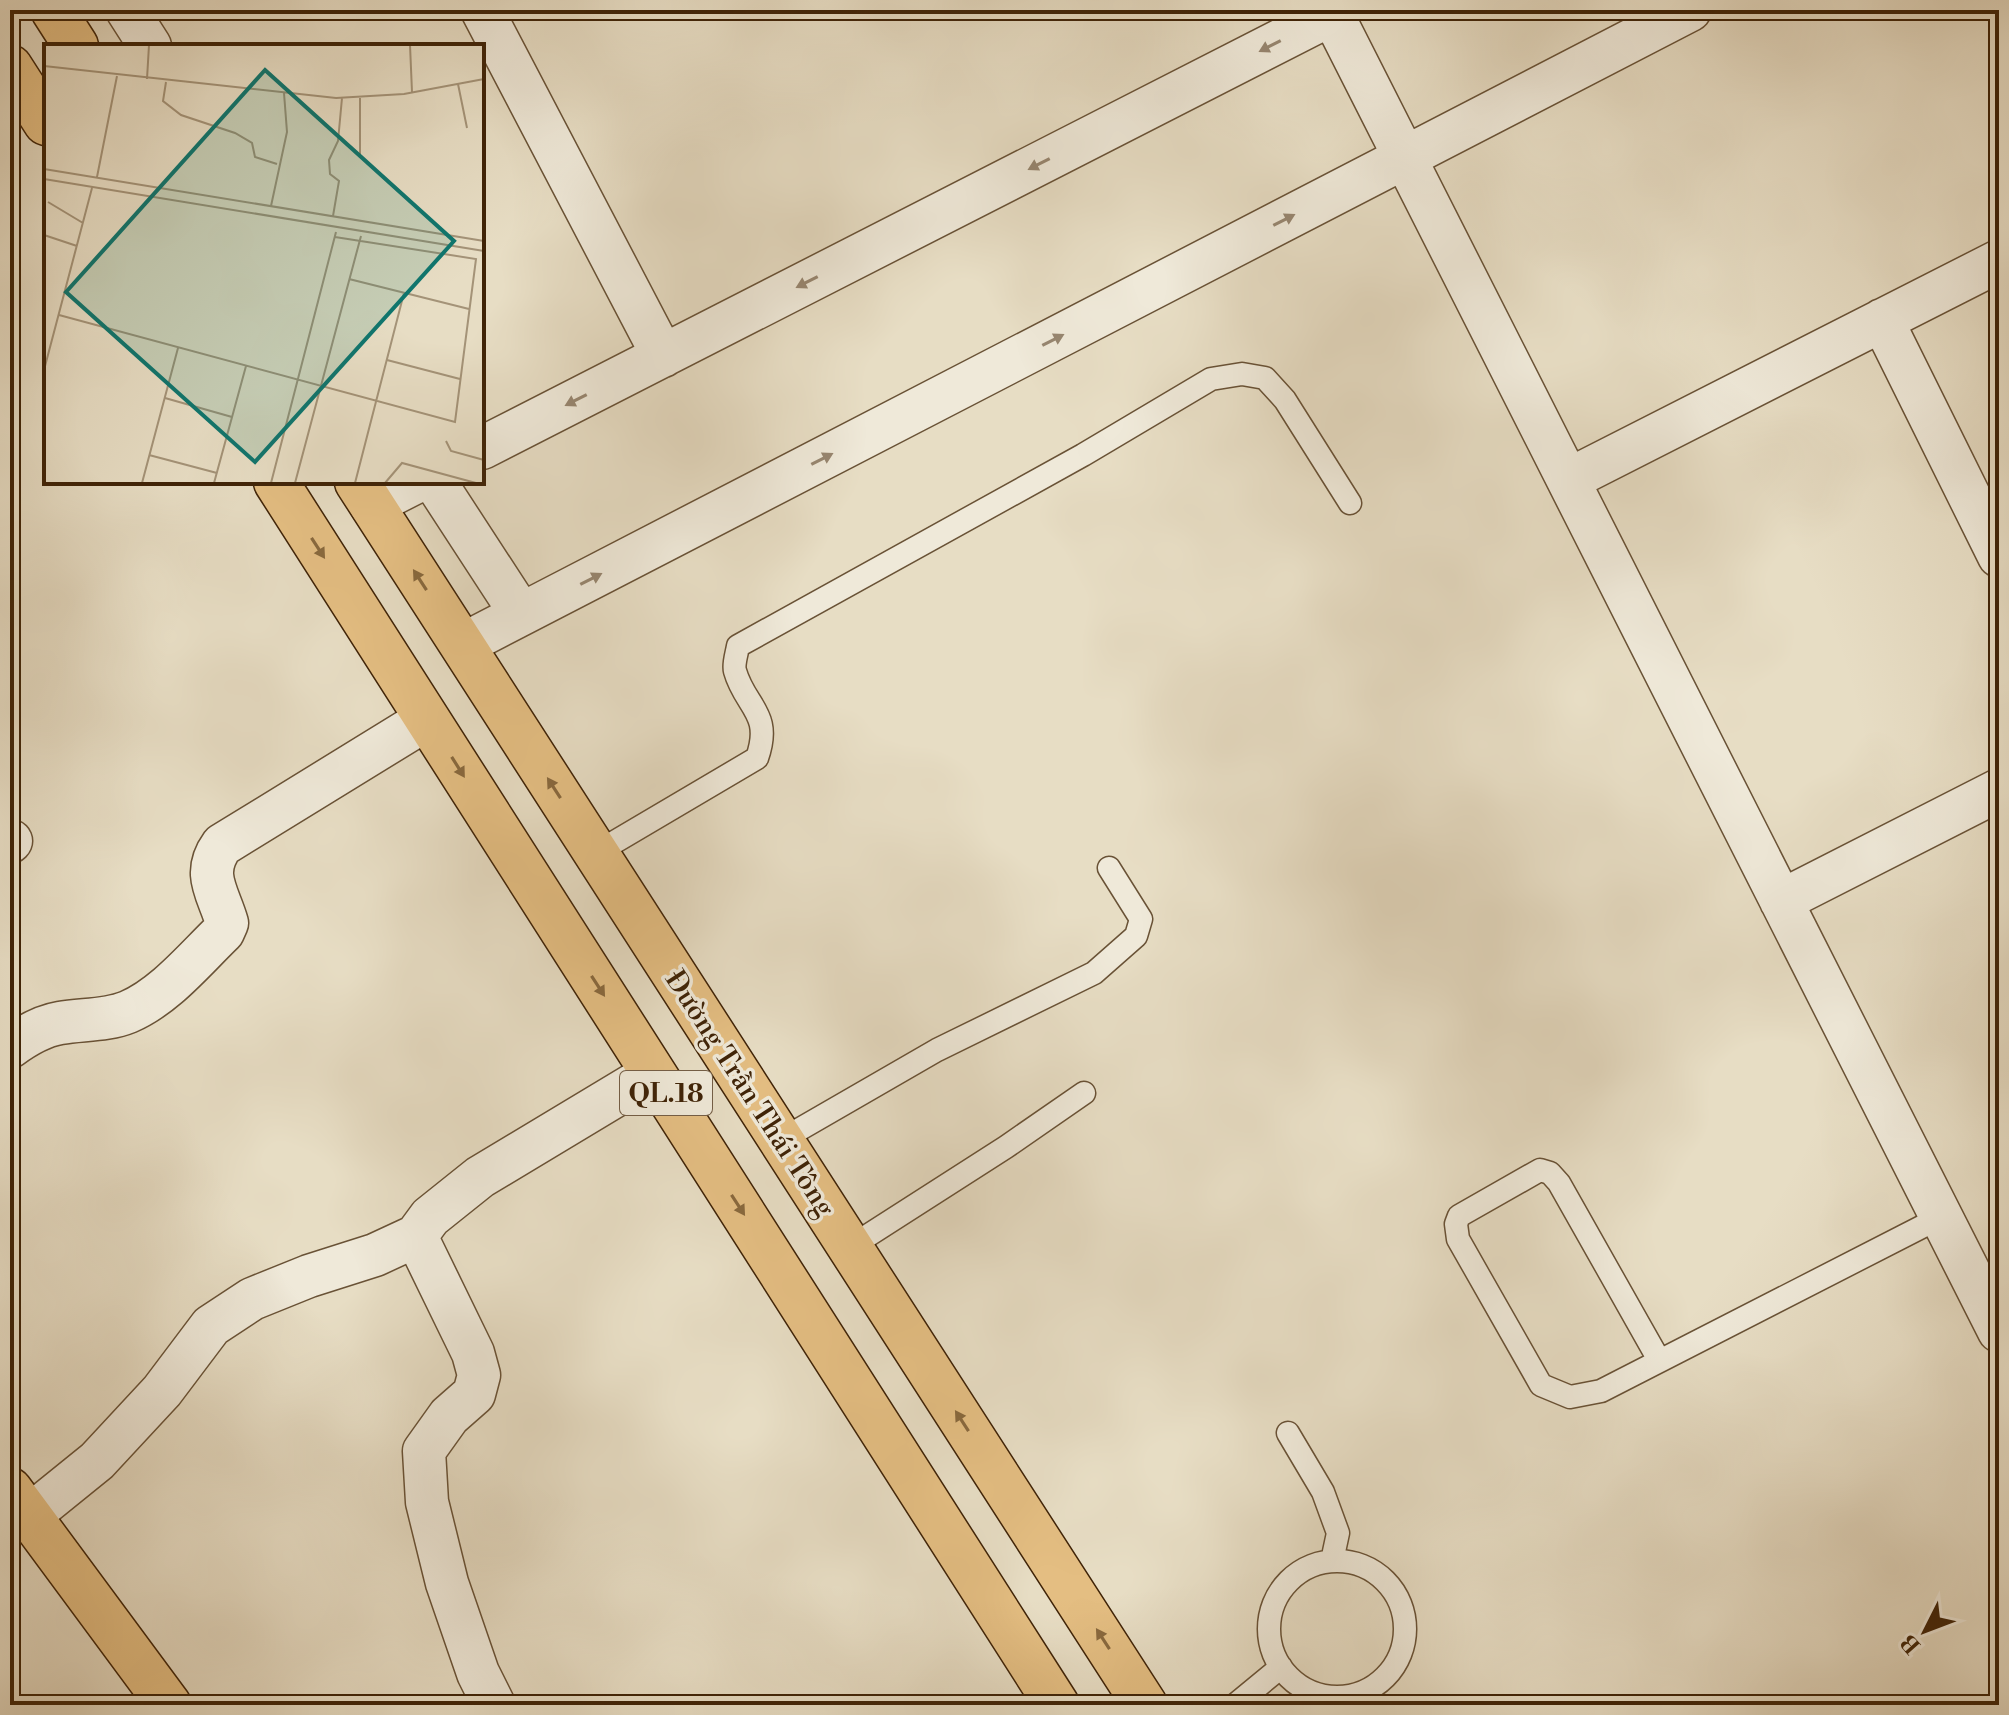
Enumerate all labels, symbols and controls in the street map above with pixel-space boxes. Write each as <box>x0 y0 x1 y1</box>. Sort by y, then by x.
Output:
one-way arrow <box>1259 39 1282 52</box>
inset map <box>44 44 484 484</box>
one-way arrow <box>1027 157 1050 170</box>
one-way arrow <box>1272 214 1295 227</box>
one-way arrow <box>796 276 819 289</box>
one-way arrow <box>1041 333 1064 346</box>
one-way arrow <box>564 394 587 407</box>
one-way arrow <box>810 453 833 466</box>
one-way arrow <box>310 537 325 558</box>
one-way arrow <box>413 569 428 590</box>
one-way arrow <box>579 572 602 585</box>
one-way arrow <box>450 756 464 778</box>
one-way arrow <box>546 777 561 798</box>
street label: Đường Trần Thái Tông <box>657 964 843 1224</box>
one-way arrow <box>590 975 604 997</box>
road number: QL.18 <box>620 1071 712 1115</box>
one-way arrow <box>730 1194 744 1216</box>
one-way arrow <box>955 1410 970 1432</box>
north arrow <box>1885 1591 1965 1671</box>
text: B <box>1896 1628 1927 1659</box>
one-way arrow <box>1095 1629 1110 1650</box>

